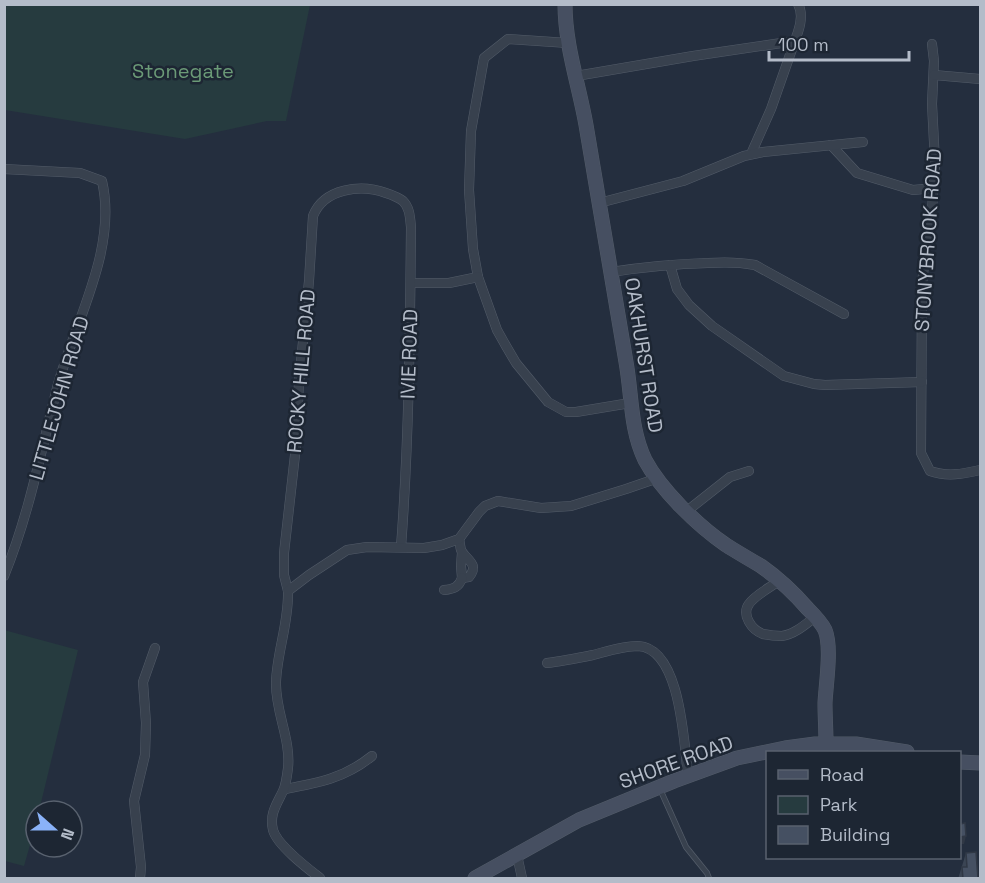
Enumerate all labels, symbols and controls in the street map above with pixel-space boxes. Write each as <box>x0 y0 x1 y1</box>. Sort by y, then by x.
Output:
scale bar <box>769 24 908 62</box>
text: 100 m <box>778 33 829 56</box>
park label: Stonegate <box>132 58 234 84</box>
street label: STONYBROOK ROAD <box>909 148 947 332</box>
street label: OAKHURST ROAD <box>619 276 669 434</box>
street label: ROCKY HILL ROAD <box>281 288 321 454</box>
street label: IVIE ROAD <box>394 308 424 400</box>
street label: LITTLEJOHN ROAD <box>23 313 95 483</box>
street label: SHORE ROAD <box>615 729 737 795</box>
legend <box>766 751 961 859</box>
text: Road <box>820 763 864 786</box>
text: Park <box>820 793 858 816</box>
north arrow <box>24 799 84 859</box>
text: Building <box>820 823 890 846</box>
text: N <box>56 825 79 843</box>

